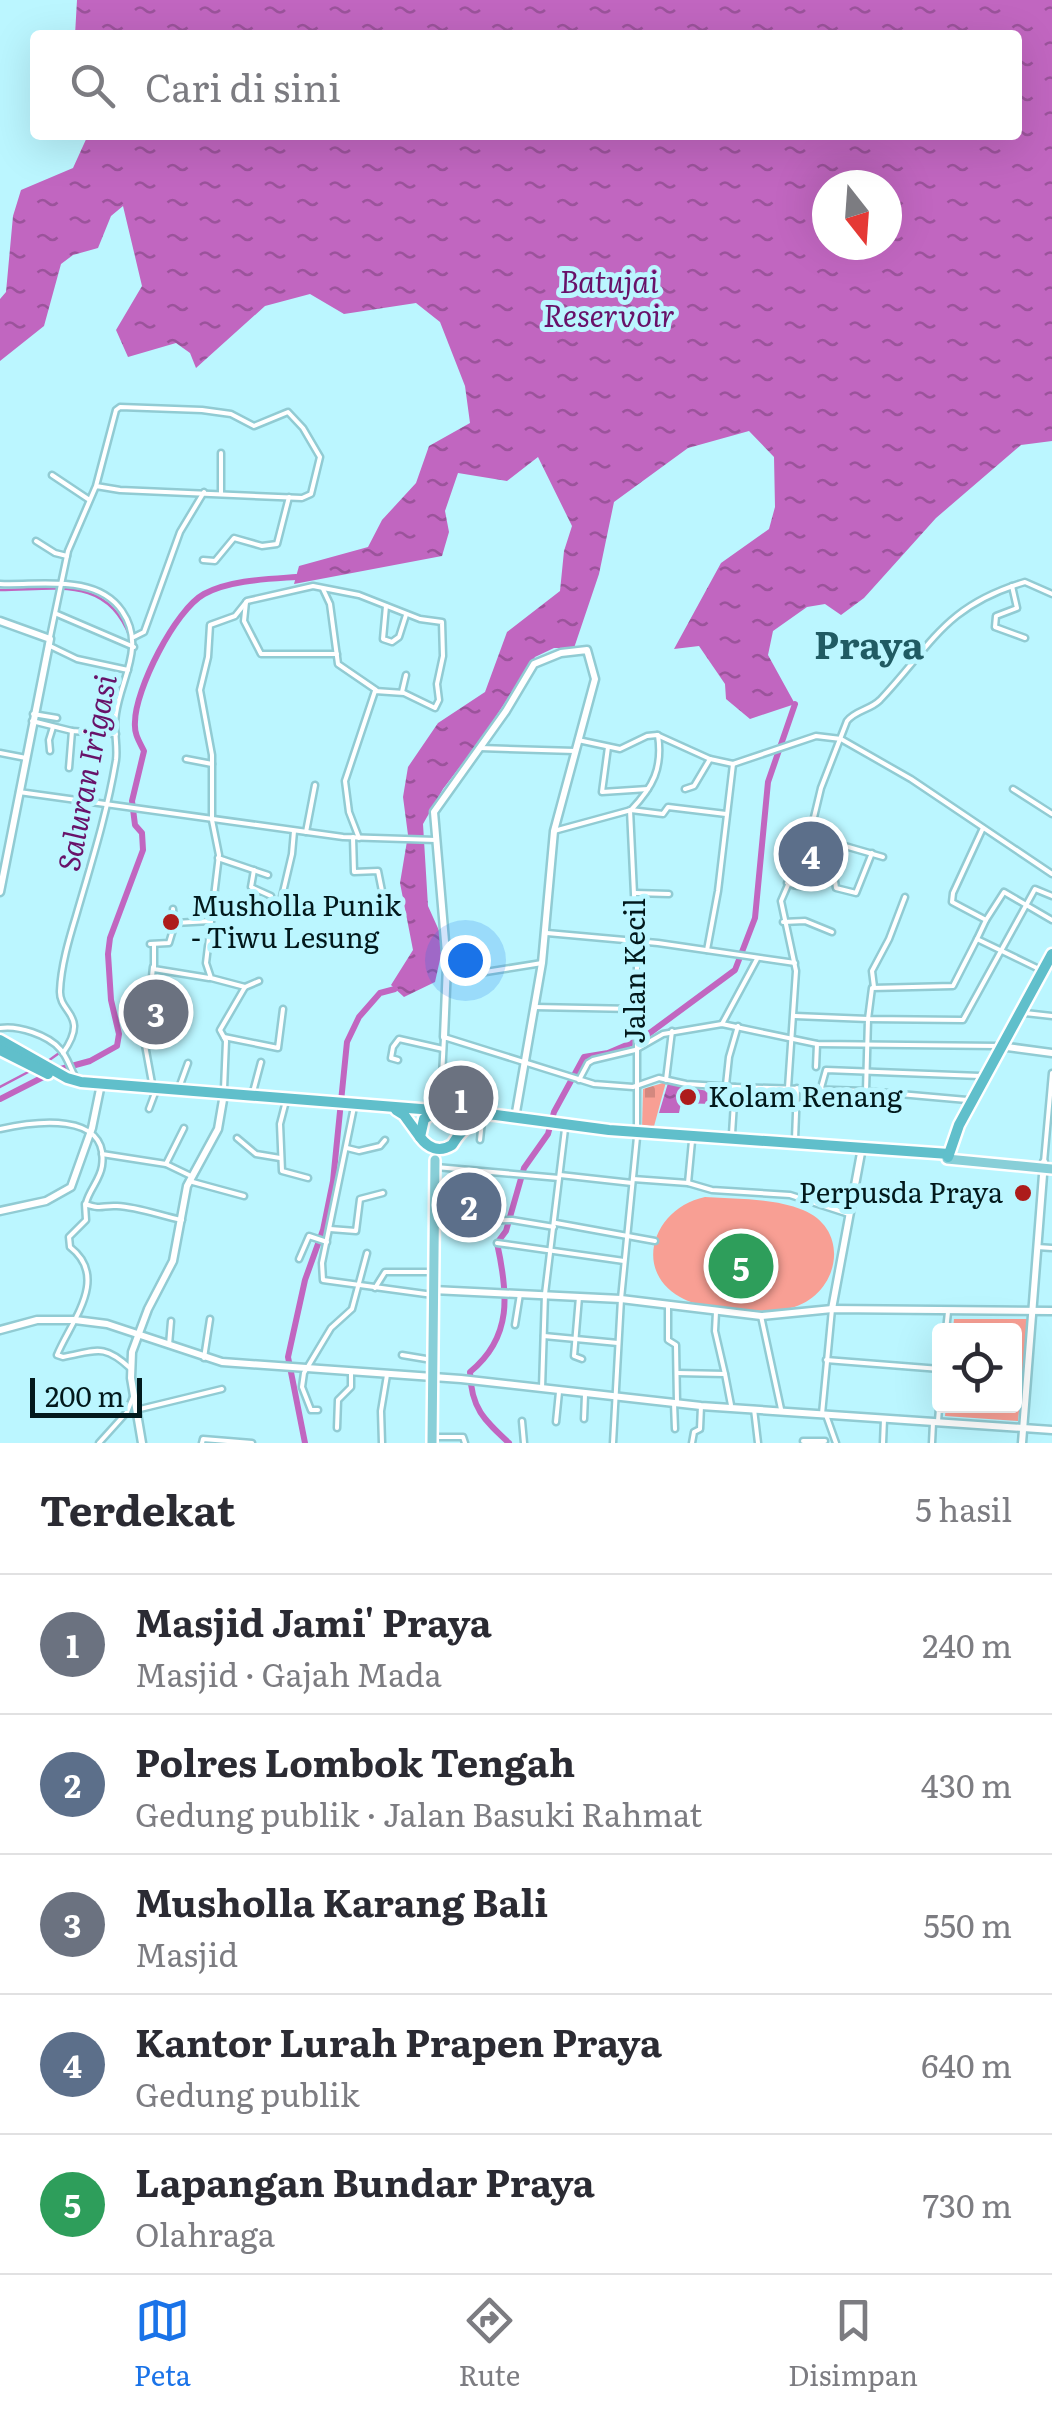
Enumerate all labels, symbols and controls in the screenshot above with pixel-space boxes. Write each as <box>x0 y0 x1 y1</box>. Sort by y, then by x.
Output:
search box <box>30 30 1022 140</box>
text: Cari di sini <box>145 57 341 114</box>
icon: search <box>65 58 120 113</box>
north arrow <box>812 170 902 260</box>
water label: Batujai Reservoir <box>543 258 675 336</box>
district label: Praya <box>814 614 924 671</box>
water label: Saluran Irigasi <box>44 670 126 875</box>
pin: 4 <box>778 816 844 892</box>
place label: Musholla Punik - Tiwu Lesung <box>191 883 402 957</box>
street label: Jalan Kecil <box>612 898 654 1044</box>
marker: Musholla Punik - Tiwu Lesung <box>160 911 182 933</box>
your location <box>440 935 491 986</box>
pin: 3 <box>124 974 188 1050</box>
pin: 1 <box>428 1060 494 1136</box>
place label: Kolam Renang <box>708 1074 903 1116</box>
marker: Kolam Renang <box>677 1086 699 1108</box>
pin: 2 <box>436 1168 502 1242</box>
place label: Perpusda Praya <box>799 1170 1003 1212</box>
marker: Perpusda Praya <box>1012 1182 1034 1204</box>
pin: 5 <box>708 1228 774 1304</box>
map controls <box>932 1323 1022 1413</box>
button: locate <box>932 1323 1022 1413</box>
scale bar <box>30 1373 142 1418</box>
text: 200 m <box>45 1374 124 1416</box>
text: Terdekat <box>40 1477 235 1539</box>
text: 5 hasil <box>915 1484 1012 1532</box>
text: Masjid Jami' Praya <box>135 1592 492 1649</box>
text: 1 <box>66 1620 79 1668</box>
text: 240 m <box>922 1620 1012 1668</box>
text: Masjid · Gajah Mada <box>135 1649 442 1697</box>
text: Polres Lombok Tengah <box>135 1732 575 1789</box>
text: 2 <box>64 1760 81 1808</box>
text: 430 m <box>921 1760 1012 1808</box>
text: Gedung publik · Jalan Basuki Rahmat <box>135 1789 702 1837</box>
text: Musholla Karang Bali <box>135 1872 548 1929</box>
text: 3 <box>64 1900 81 1948</box>
text: 550 m <box>924 1900 1012 1948</box>
text: Masjid <box>135 1929 238 1977</box>
text: Kantor Lurah Prapen Praya <box>135 2012 662 2069</box>
text: 4 <box>63 2040 82 2088</box>
text: 640 m <box>921 2040 1012 2088</box>
text: Gedung publik <box>135 2069 360 2117</box>
text: Lapangan Bundar Praya <box>135 2152 595 2209</box>
text: 5 <box>64 2180 81 2228</box>
text: 730 m <box>923 2180 1012 2228</box>
text: Olahraga <box>135 2209 275 2257</box>
tab: Peta <box>134 2293 191 2395</box>
tab: Rute <box>459 2293 520 2395</box>
tab: Disimpan <box>788 2293 918 2395</box>

